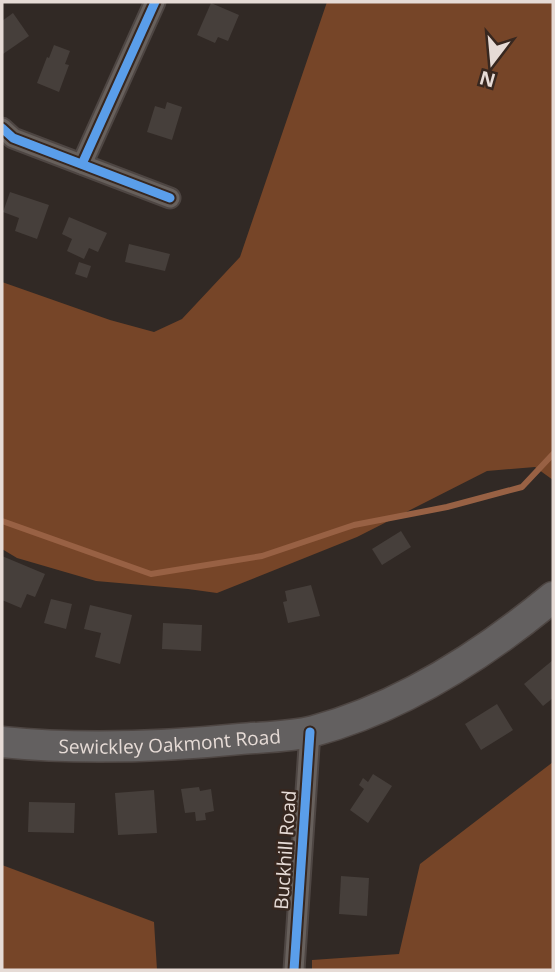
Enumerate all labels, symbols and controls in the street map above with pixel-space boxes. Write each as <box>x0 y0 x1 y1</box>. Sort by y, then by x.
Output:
north arrow <box>457 28 527 98</box>
text: N <box>476 65 498 94</box>
street label: Sewickley Oakmont Road <box>58 723 282 760</box>
street label: Buckhill Road <box>268 790 302 910</box>

